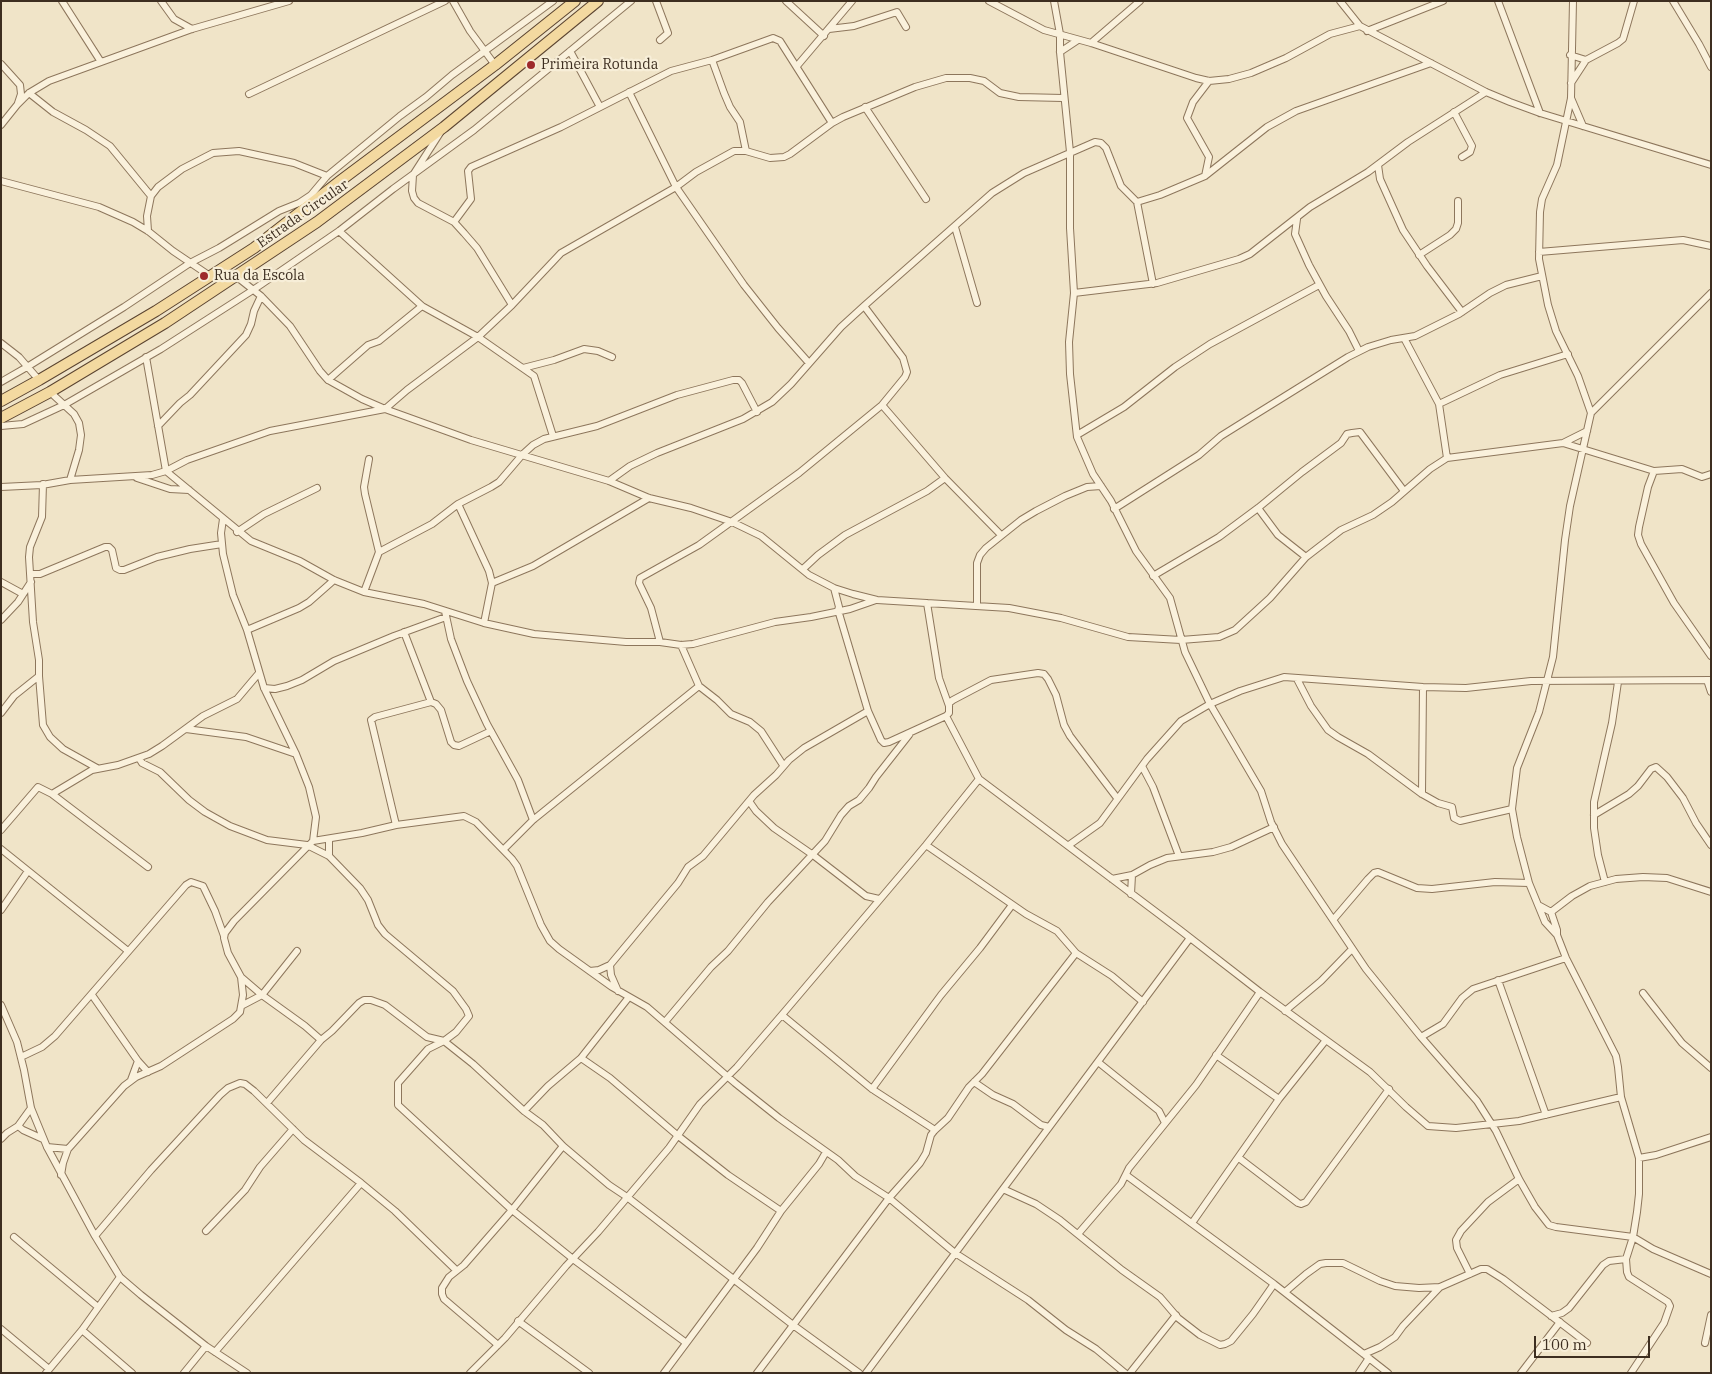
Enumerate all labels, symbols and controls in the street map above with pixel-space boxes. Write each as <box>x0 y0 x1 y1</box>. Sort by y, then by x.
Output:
place label: Primeira Rotunda <box>541 57 658 73</box>
marker: Primeira Rotunda <box>525 59 537 71</box>
street label: Estrada Circular <box>254 176 352 252</box>
place label: Rua da Escola <box>214 268 305 284</box>
marker: Rua da Escola <box>198 270 210 282</box>
scale bar <box>1537 1326 1653 1358</box>
text: 100 m <box>1542 1335 1587 1354</box>

